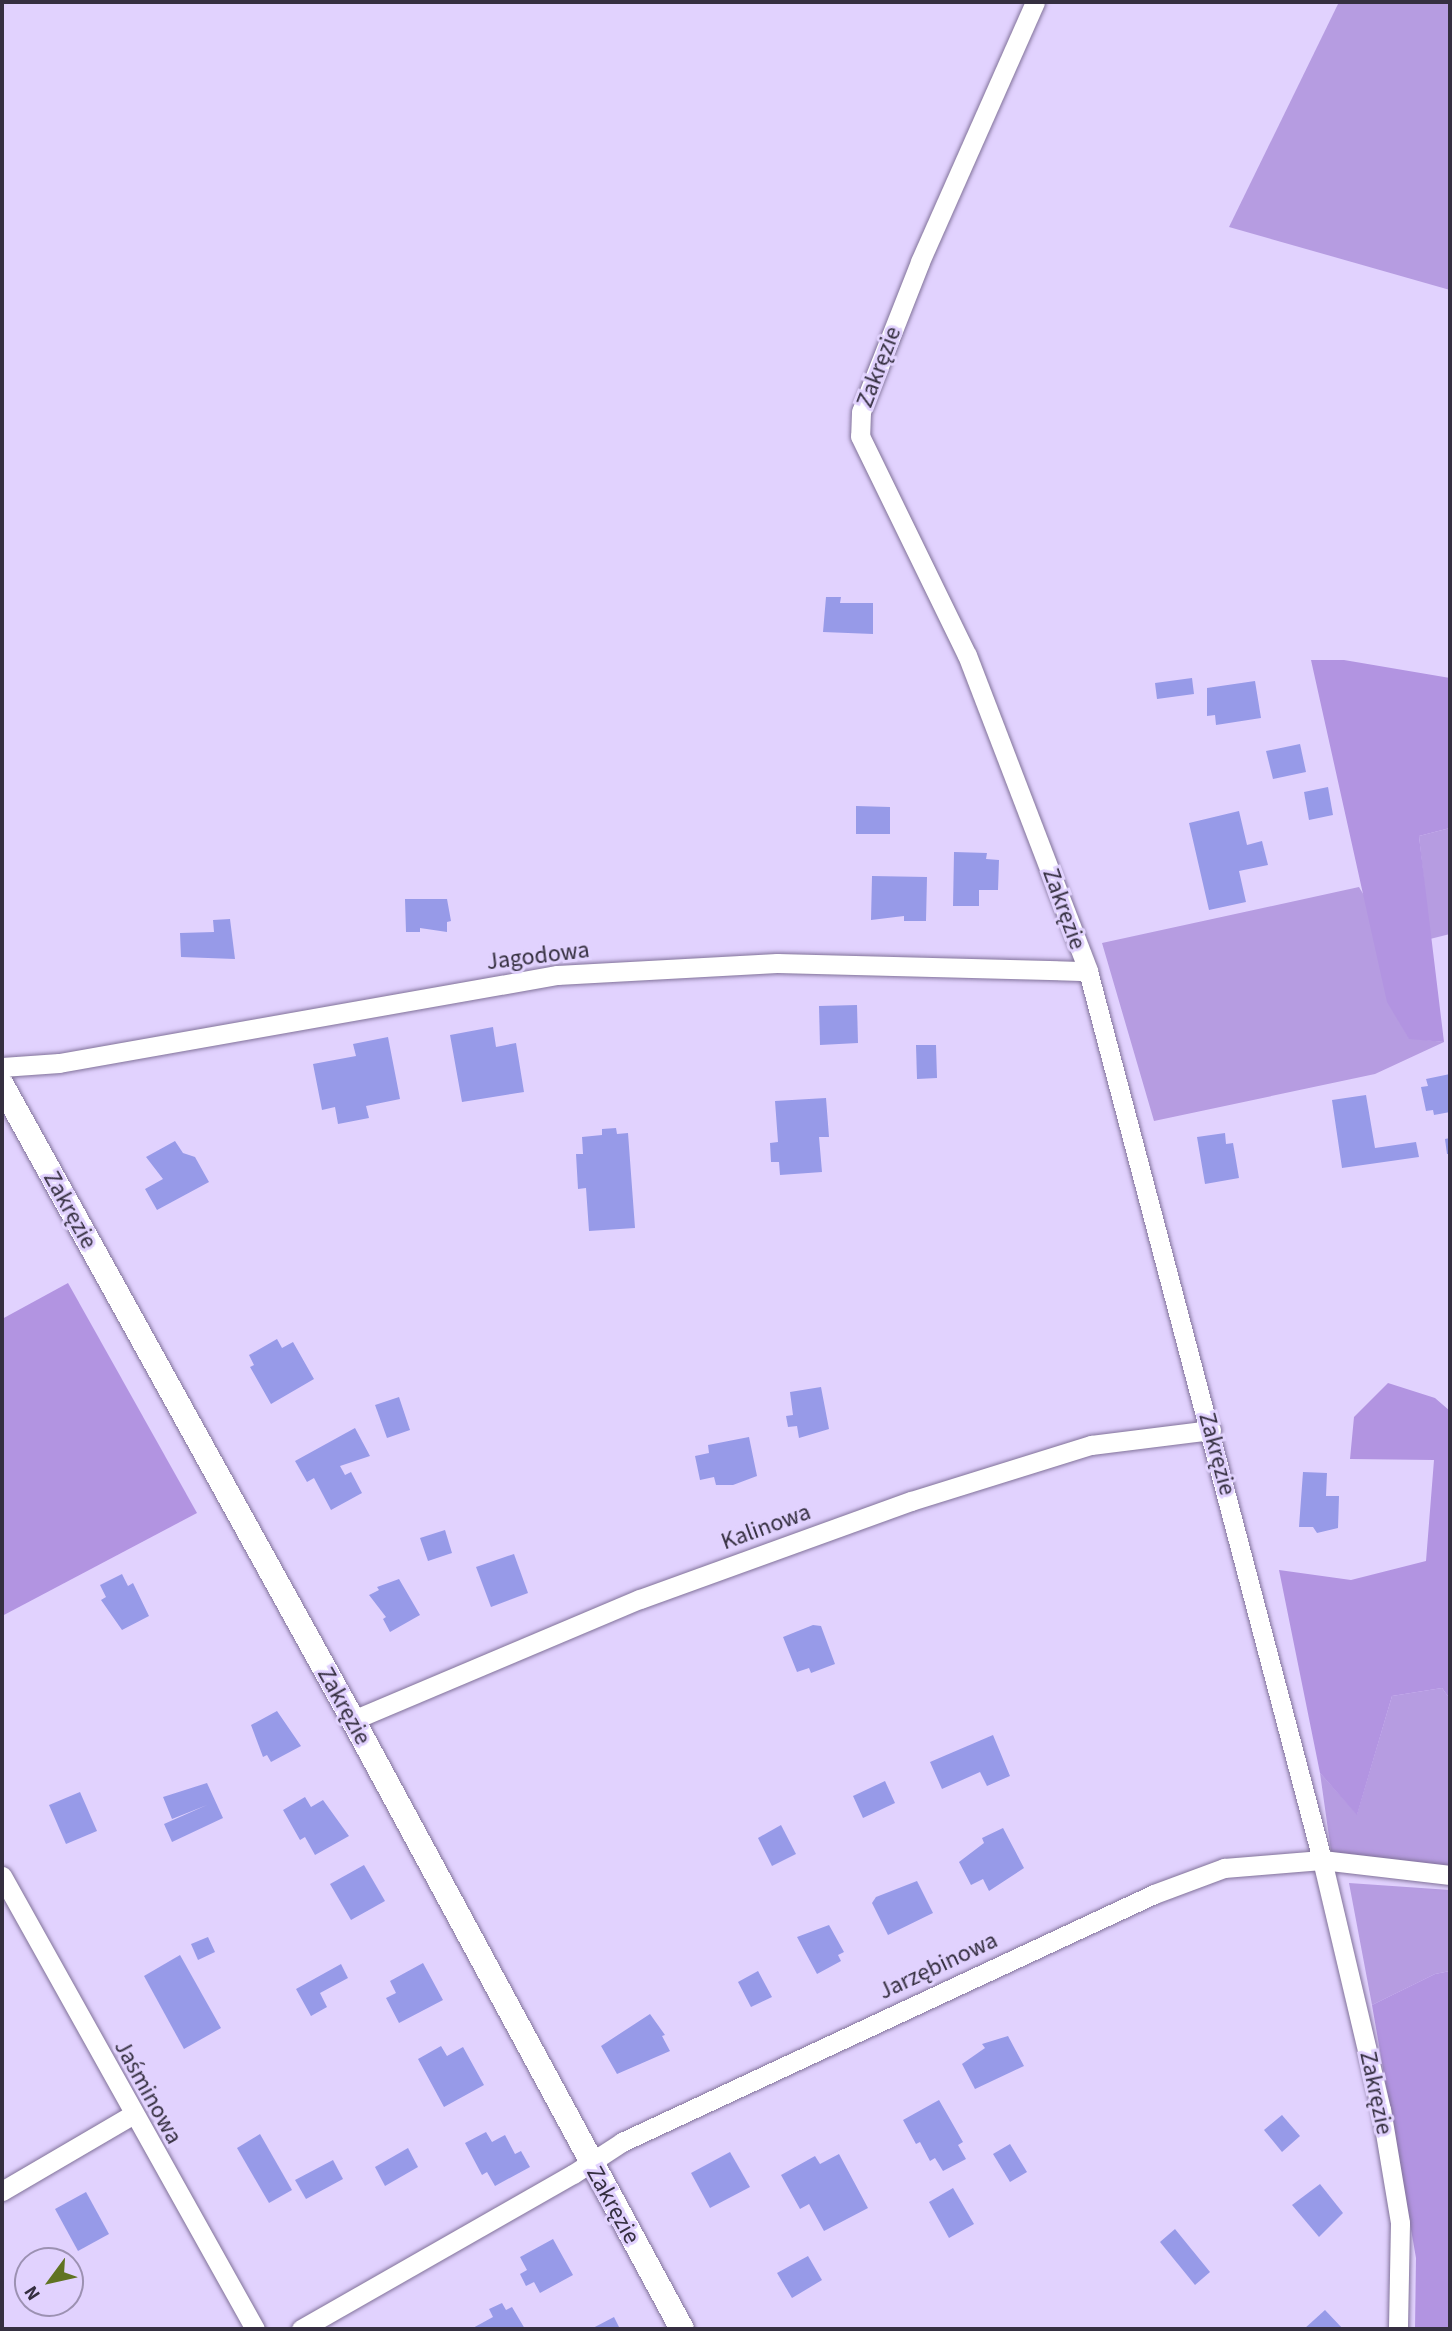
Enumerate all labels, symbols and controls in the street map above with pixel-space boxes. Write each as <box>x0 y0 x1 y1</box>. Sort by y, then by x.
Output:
street label: Zakręzie <box>850 322 908 412</box>
street label: Zakręzie <box>1036 864 1092 954</box>
street label: Jagodowa <box>485 935 591 977</box>
street label: Zakręzie <box>37 1166 103 1254</box>
street label: Zakręzie <box>1192 1409 1242 1499</box>
street label: Kalinowa <box>717 1498 815 1556</box>
street label: Zakręzie <box>311 1662 377 1750</box>
street label: Jarzębinowa <box>874 1926 1002 2006</box>
street label: Jaśminowa <box>108 2035 188 2149</box>
street label: Zakręzie <box>1353 2049 1399 2137</box>
street label: Zakręzie <box>580 2161 646 2249</box>
north arrow <box>14 2247 84 2317</box>
text: N <box>18 2280 47 2305</box>

